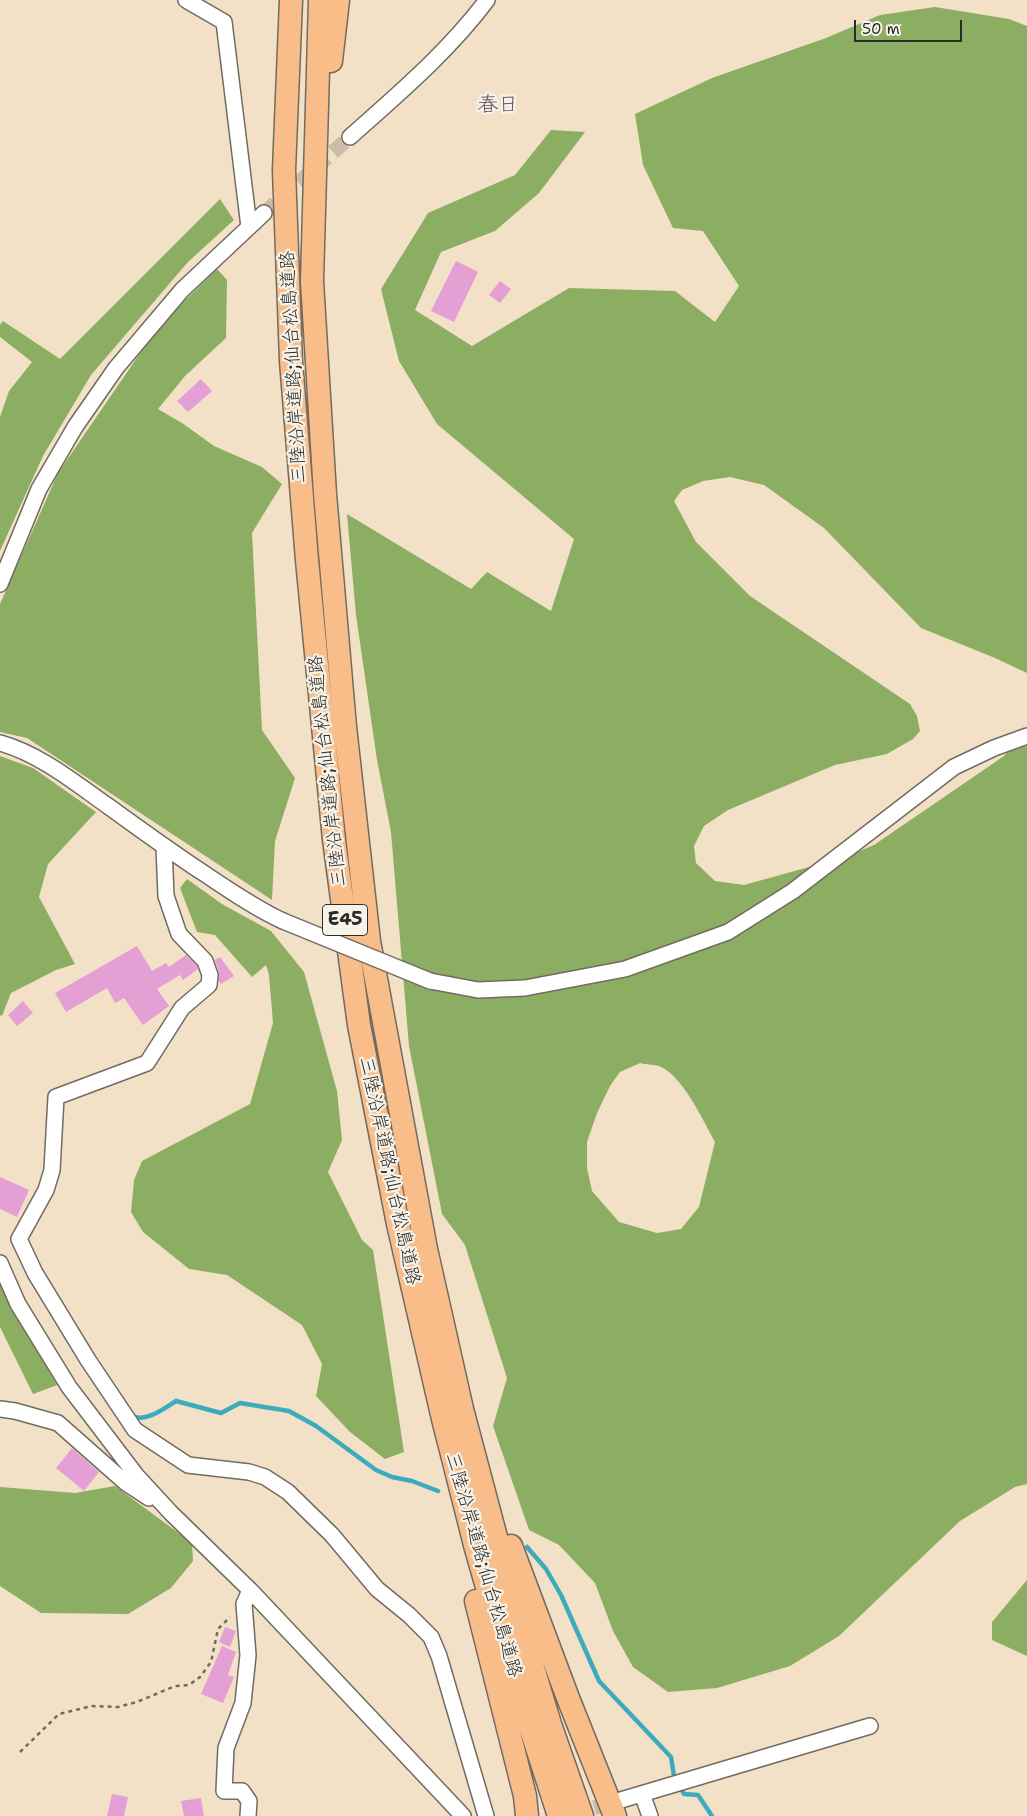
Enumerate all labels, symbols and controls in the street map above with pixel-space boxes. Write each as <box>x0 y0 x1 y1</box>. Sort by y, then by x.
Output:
scale bar <box>857 10 964 42</box>
text: 50 m <box>862 19 900 39</box>
district label: 春日 <box>477 93 519 119</box>
street label: 三陸沿岸道路;仙台松島道路 <box>277 250 311 484</box>
street label: 三陸沿岸道路;仙台松島道路 <box>304 654 352 888</box>
road number: E45 <box>322 904 368 936</box>
street label: 三陸沿岸道路;仙台松島道路 <box>354 1055 424 1287</box>
street label: 三陸沿岸道路;仙台松島道路 <box>440 1450 526 1680</box>

